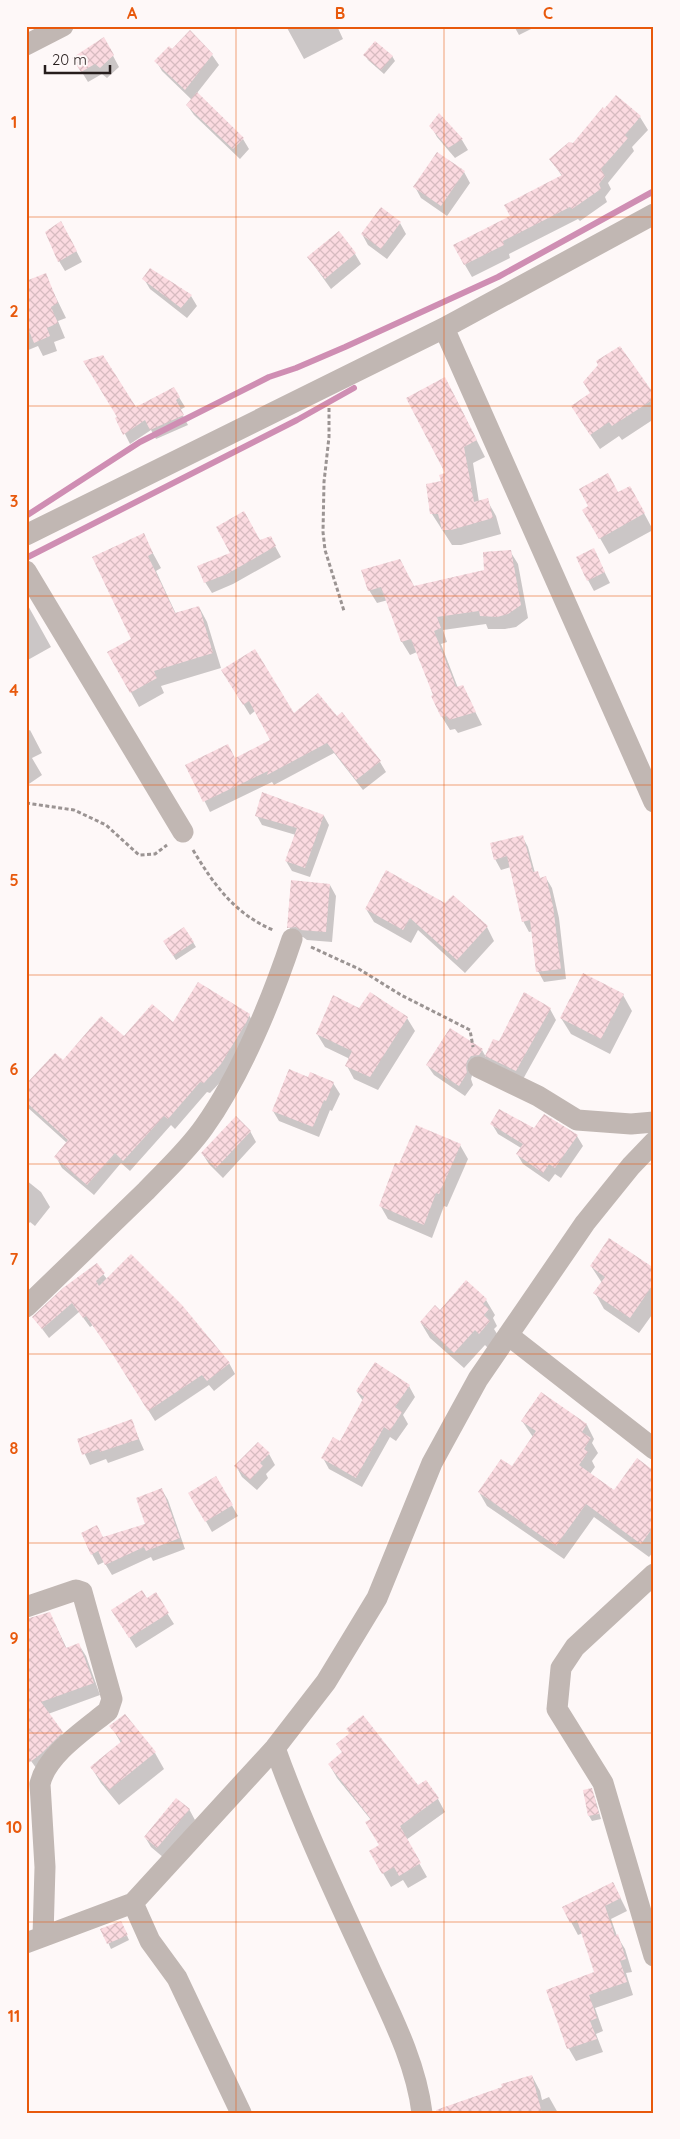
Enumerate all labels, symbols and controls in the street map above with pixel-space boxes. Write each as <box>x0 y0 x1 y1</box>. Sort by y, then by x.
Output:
text: A <box>127 3 138 23</box>
text: B <box>335 3 345 23</box>
text: C <box>543 3 553 23</box>
scale bar <box>45 42 110 74</box>
text: 20 m <box>52 50 87 69</box>
text: 1 <box>11 112 17 132</box>
text: 2 <box>9 301 19 321</box>
text: 3 <box>10 491 18 511</box>
text: 4 <box>9 680 19 700</box>
text: 5 <box>9 870 19 890</box>
text: 6 <box>10 1059 19 1079</box>
text: 7 <box>10 1249 19 1269</box>
text: 8 <box>10 1438 19 1458</box>
text: 9 <box>9 1628 19 1648</box>
text: 10 <box>6 1817 22 1837</box>
text: 11 <box>8 2006 20 2026</box>

